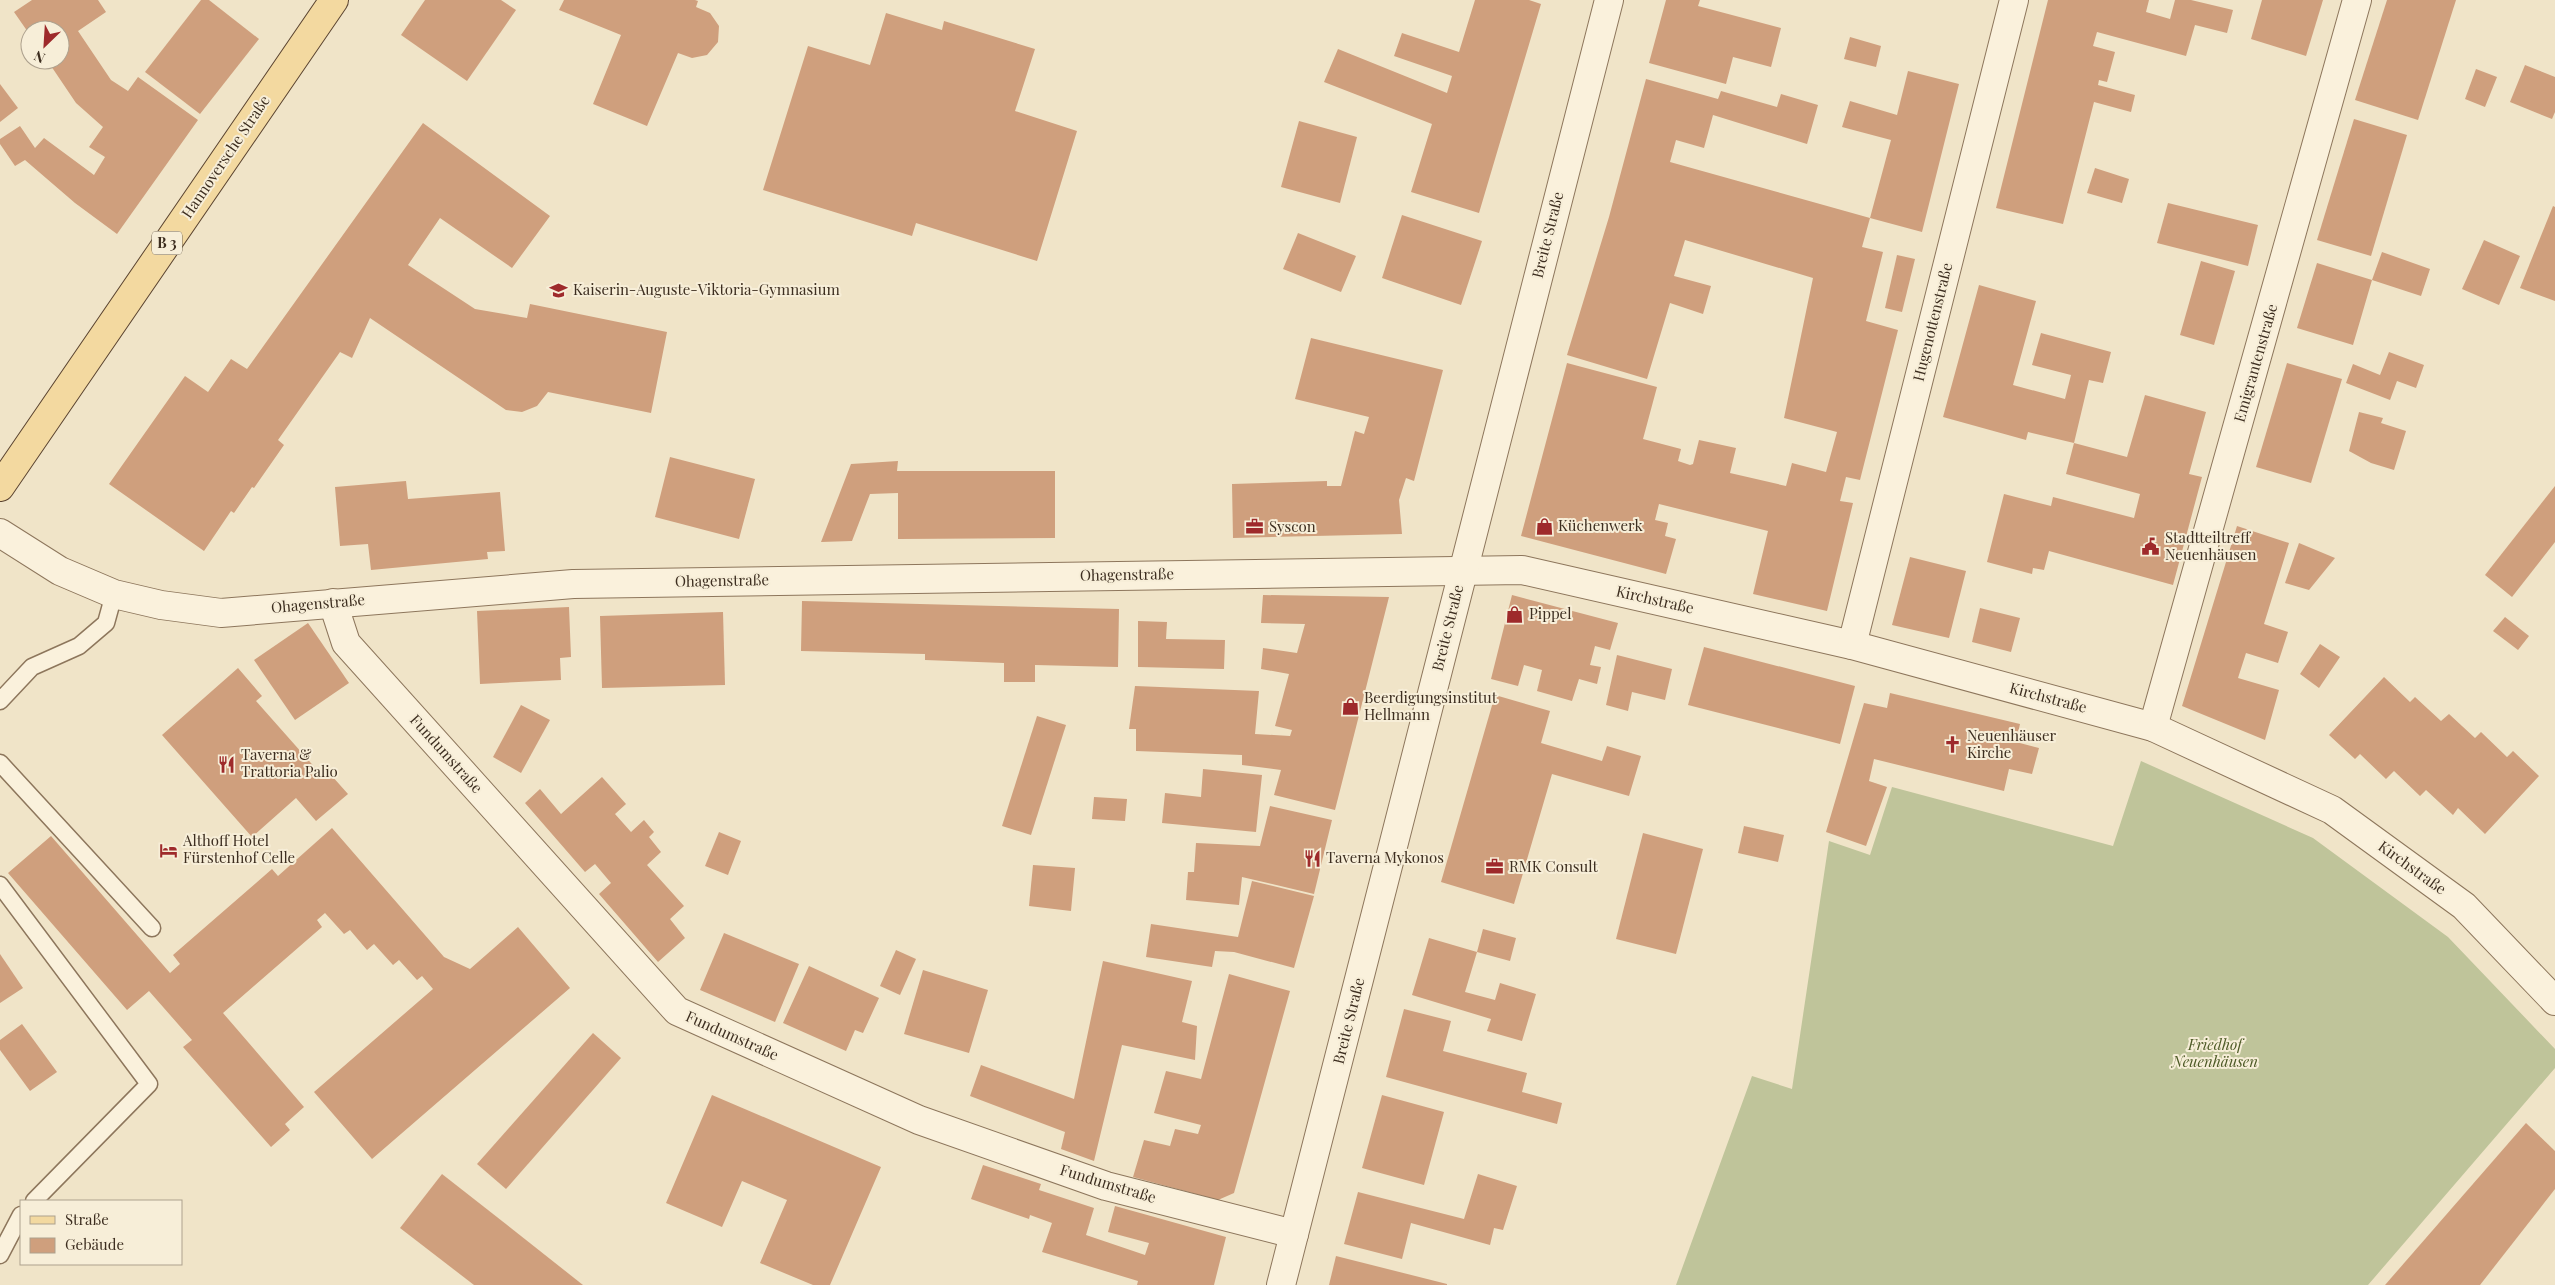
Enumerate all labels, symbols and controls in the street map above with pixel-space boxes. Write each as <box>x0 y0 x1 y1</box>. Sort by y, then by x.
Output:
north arrow <box>20 20 70 70</box>
text: N <box>31 46 48 68</box>
street label: Hannoversche Straße <box>177 91 274 222</box>
street label: Breite Straße <box>1527 190 1567 280</box>
road number: B 3 <box>152 232 182 254</box>
street label: Hugenottenstraße <box>1908 260 1956 383</box>
place label: Kaiserin-Auguste-Viktoria-Gymnasium <box>573 279 840 299</box>
school or university icon: Kaiserin-Auguste-Viktoria-Gymnasium <box>549 280 569 300</box>
street label: Emigrantenstraße <box>2229 301 2281 424</box>
place label: Küchenwerk <box>1558 515 1643 535</box>
place label: Syscon <box>1269 516 1316 536</box>
shop icon: Küchenwerk <box>1534 516 1554 536</box>
office icon: Syscon <box>1245 517 1265 537</box>
place label: Stadtteiltreff Neuenhäusen <box>2165 527 2256 564</box>
public building icon: Stadtteiltreff Neuenhäusen <box>2141 537 2161 557</box>
street label: Ohagenstraße <box>1080 563 1174 585</box>
street label: Ohagenstraße <box>675 569 769 591</box>
street label: Kirchstraße <box>1614 580 1696 618</box>
street label: Breite Straße <box>1427 583 1467 673</box>
street label: Ohagenstraße <box>270 589 366 617</box>
place label: Pippel <box>1529 603 1571 623</box>
shop icon: Pippel <box>1505 604 1525 624</box>
street label: Kirchstraße <box>2007 677 2089 717</box>
place label: Beerdigungsinstitut Hellmann <box>1364 687 1498 724</box>
shop icon: Beerdigungsinstitut Hellmann <box>1340 697 1360 717</box>
street label: Fundumstraße <box>406 710 487 797</box>
place label: Neuenhäuser Kirche <box>1967 725 2056 762</box>
church icon: Neuenhäuser Kirche <box>1943 735 1963 755</box>
place label: Taverna & Trattoria Palio <box>241 744 338 781</box>
restaurant icon: Taverna & Trattoria Palio <box>217 754 237 774</box>
place label: Althoff Hotel Fürstenhof Celle <box>182 830 295 867</box>
street label: Kirchstraße <box>2375 836 2451 899</box>
hotel icon: Althoff Hotel Fürstenhof Celle <box>159 840 179 860</box>
place label: Taverna Mykonos <box>1326 847 1444 867</box>
restaurant icon: Taverna Mykonos <box>1302 848 1322 868</box>
place label: RMK Consult <box>1509 856 1599 876</box>
office icon: RMK Consult <box>1485 857 1505 877</box>
street label: Breite Straße <box>1328 976 1368 1066</box>
street label: Fundumstraße <box>683 1006 782 1064</box>
park label: Friedhof Neuenhäusen <box>2170 1034 2258 1071</box>
street label: Fundumstraße <box>1058 1159 1159 1207</box>
legend <box>20 1200 182 1265</box>
text: Straße <box>65 1209 109 1229</box>
text: Gebäude <box>65 1234 124 1254</box>

